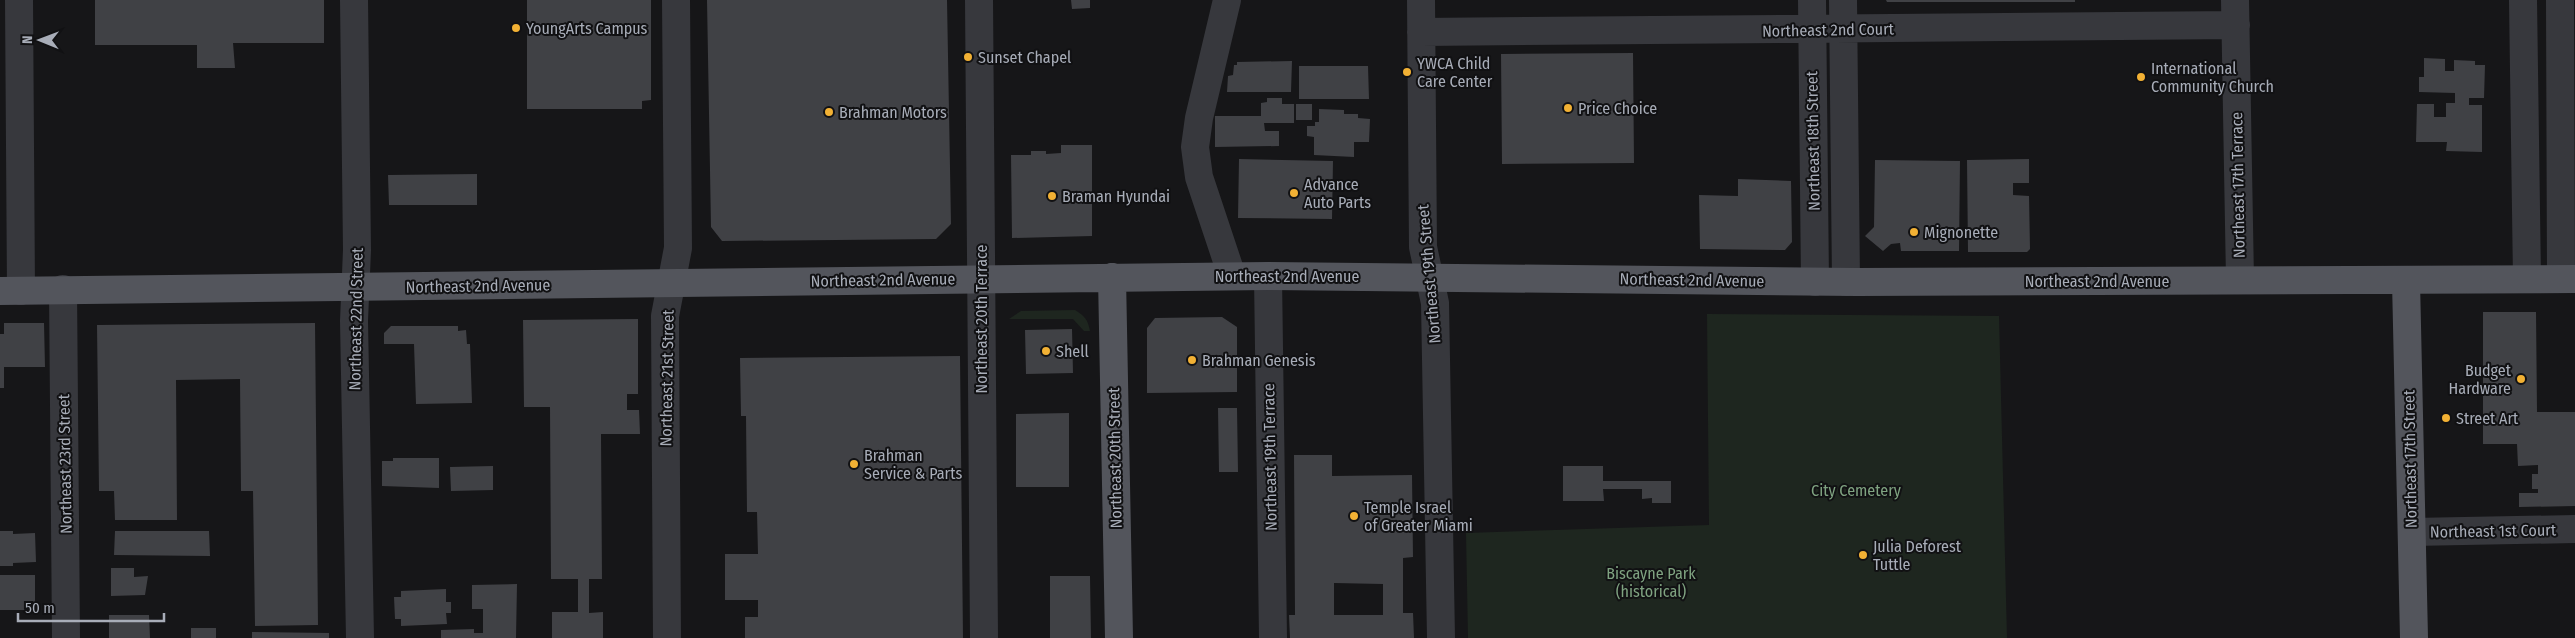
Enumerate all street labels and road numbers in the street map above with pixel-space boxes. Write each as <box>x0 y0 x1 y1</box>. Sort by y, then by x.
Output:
street label: Northeast 2nd Court <box>1762 19 1895 41</box>
street label: Northeast 18th Street <box>1802 70 1824 211</box>
street label: Northeast 17th Terrace <box>2227 112 2249 258</box>
street label: Northeast 19th Street <box>1413 203 1445 344</box>
street label: Northeast 20th Terrace <box>972 244 991 393</box>
street label: Northeast 22nd Street <box>345 247 367 391</box>
street label: Northeast 2nd Avenue <box>1215 267 1359 286</box>
street label: Northeast 2nd Avenue <box>811 269 956 291</box>
street label: Northeast 2nd Avenue <box>1620 269 1765 291</box>
street label: Northeast 2nd Avenue <box>2025 272 2169 291</box>
street label: Northeast 2nd Avenue <box>406 275 551 297</box>
street label: Northeast 21st Street <box>656 309 678 447</box>
street label: Northeast 19th Terrace <box>1259 383 1281 531</box>
street label: Northeast 20th Street <box>1104 387 1126 529</box>
street label: Northeast 17th Street <box>2399 389 2421 528</box>
street label: Northeast 23rd Street <box>54 393 76 534</box>
street label: Northeast 1st Court <box>2430 520 2557 542</box>

